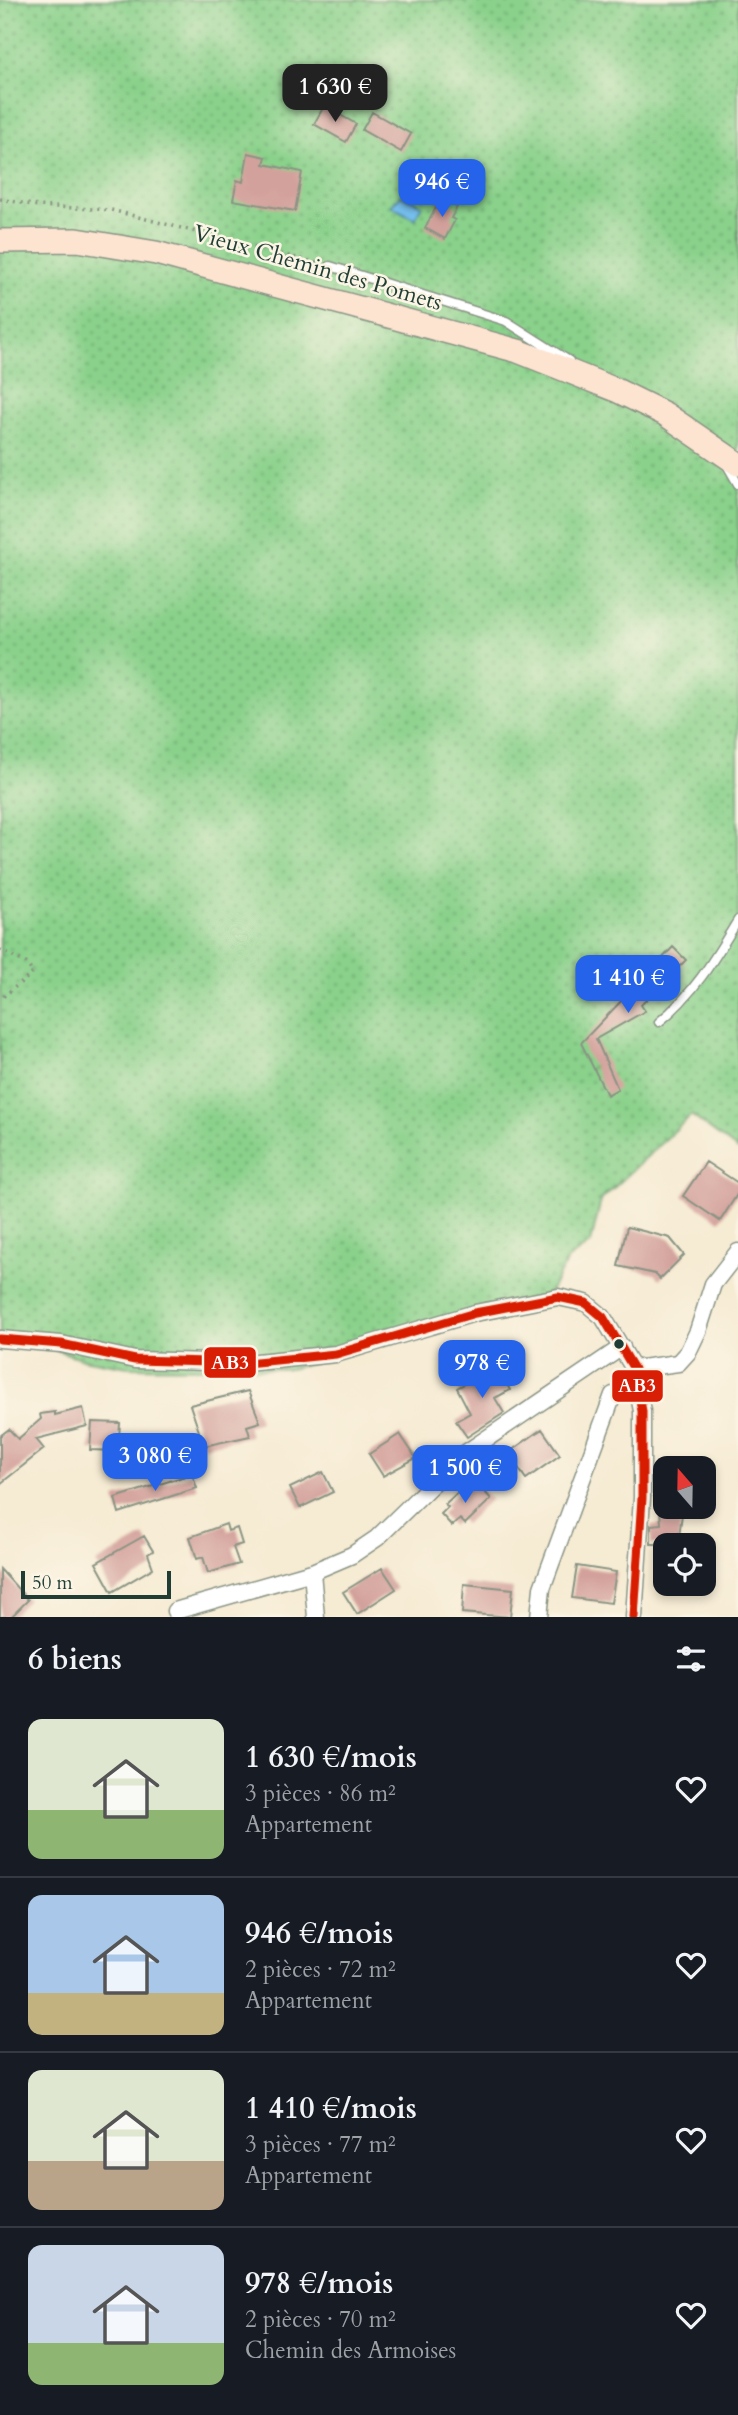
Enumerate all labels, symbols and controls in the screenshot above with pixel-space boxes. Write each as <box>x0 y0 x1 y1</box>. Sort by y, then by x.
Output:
pin: 1 630 € <box>270 64 400 124</box>
text: 1 630 € <box>298 71 372 102</box>
pin: 946 € <box>393 160 491 219</box>
text: 946 € <box>414 166 470 197</box>
street label: Vieux Chemin des Pomets <box>190 217 446 318</box>
pin: 1 410 € <box>563 956 693 1015</box>
text: 1 410 € <box>591 962 665 993</box>
unlabelled marker <box>612 1337 626 1351</box>
pin: 978 € <box>433 1340 531 1400</box>
line badge: AB3 <box>203 1346 257 1379</box>
text: 978 € <box>454 1347 510 1378</box>
text: AB3 <box>211 1350 249 1376</box>
line badge: AB3 <box>611 1369 664 1403</box>
text: AB3 <box>618 1373 656 1399</box>
pin: 3 080 € <box>90 1434 220 1493</box>
text: 3 080 € <box>118 1440 192 1471</box>
pin: 1 500 € <box>400 1446 530 1505</box>
text: 1 500 € <box>428 1452 502 1483</box>
north arrow <box>653 1456 716 1519</box>
map controls <box>653 1456 716 1596</box>
button: locate <box>653 1533 716 1596</box>
scale bar <box>21 1568 172 1600</box>
text: 50 m <box>32 1570 73 1596</box>
text: 6 biens <box>28 1639 122 1680</box>
icon: filters <box>672 1640 710 1678</box>
text: 1 630 €/mois <box>245 1737 417 1778</box>
icon: home <box>84 1747 168 1831</box>
icon: heart <box>672 1770 710 1808</box>
text: 3 pièces · 86 m² <box>245 1778 396 1809</box>
text: Appartement <box>245 1809 372 1840</box>
text: 946 €/mois <box>245 1913 393 1954</box>
icon: home <box>84 1923 168 2007</box>
icon: heart <box>672 1946 710 1984</box>
text: 2 pièces · 72 m² <box>245 1954 396 1985</box>
text: Appartement <box>245 1985 372 2016</box>
text: 1 410 €/mois <box>245 2088 417 2129</box>
icon: home <box>84 2098 168 2182</box>
icon: heart <box>672 2121 710 2159</box>
text: 3 pièces · 77 m² <box>245 2129 396 2160</box>
text: Appartement <box>245 2160 372 2191</box>
text: 978 €/mois <box>245 2263 393 2304</box>
icon: home <box>84 2273 168 2357</box>
icon: heart <box>672 2296 710 2334</box>
text: 2 pièces · 70 m² <box>245 2304 396 2335</box>
text: Chemin des Armoises <box>245 2335 456 2366</box>

